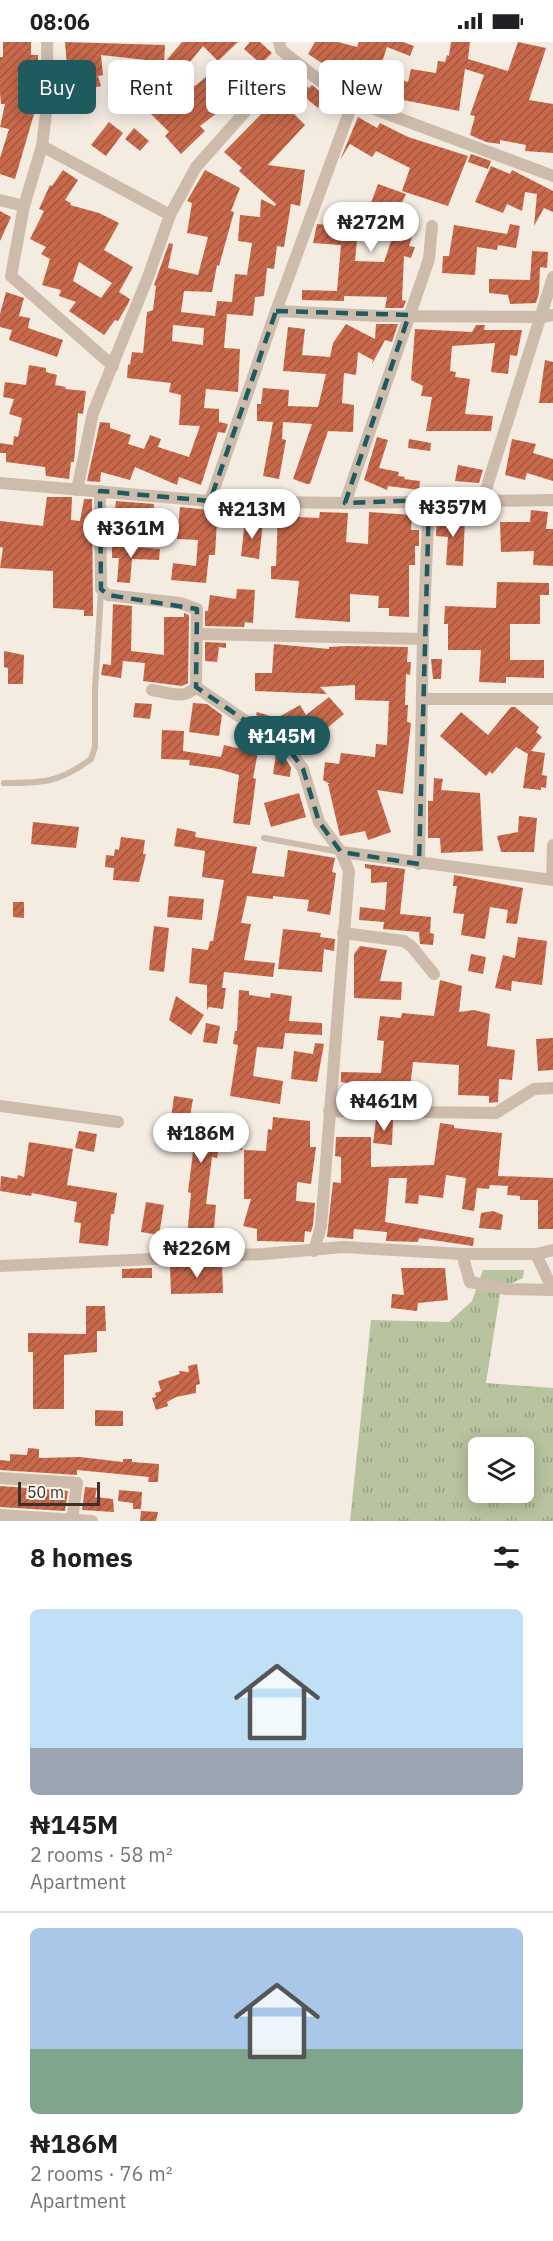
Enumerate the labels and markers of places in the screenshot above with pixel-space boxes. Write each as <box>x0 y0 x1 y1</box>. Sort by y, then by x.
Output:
pin: ₦272M <box>329 202 413 253</box>
pin: ₦357M <box>411 487 495 538</box>
pin: ₦213M <box>210 489 294 540</box>
pin: ₦361M <box>89 508 173 559</box>
pin: ₦145M <box>240 716 324 767</box>
pin: ₦461M <box>342 1081 426 1132</box>
pin: ₦186M <box>159 1113 243 1164</box>
pin: ₦226M <box>155 1228 239 1279</box>

